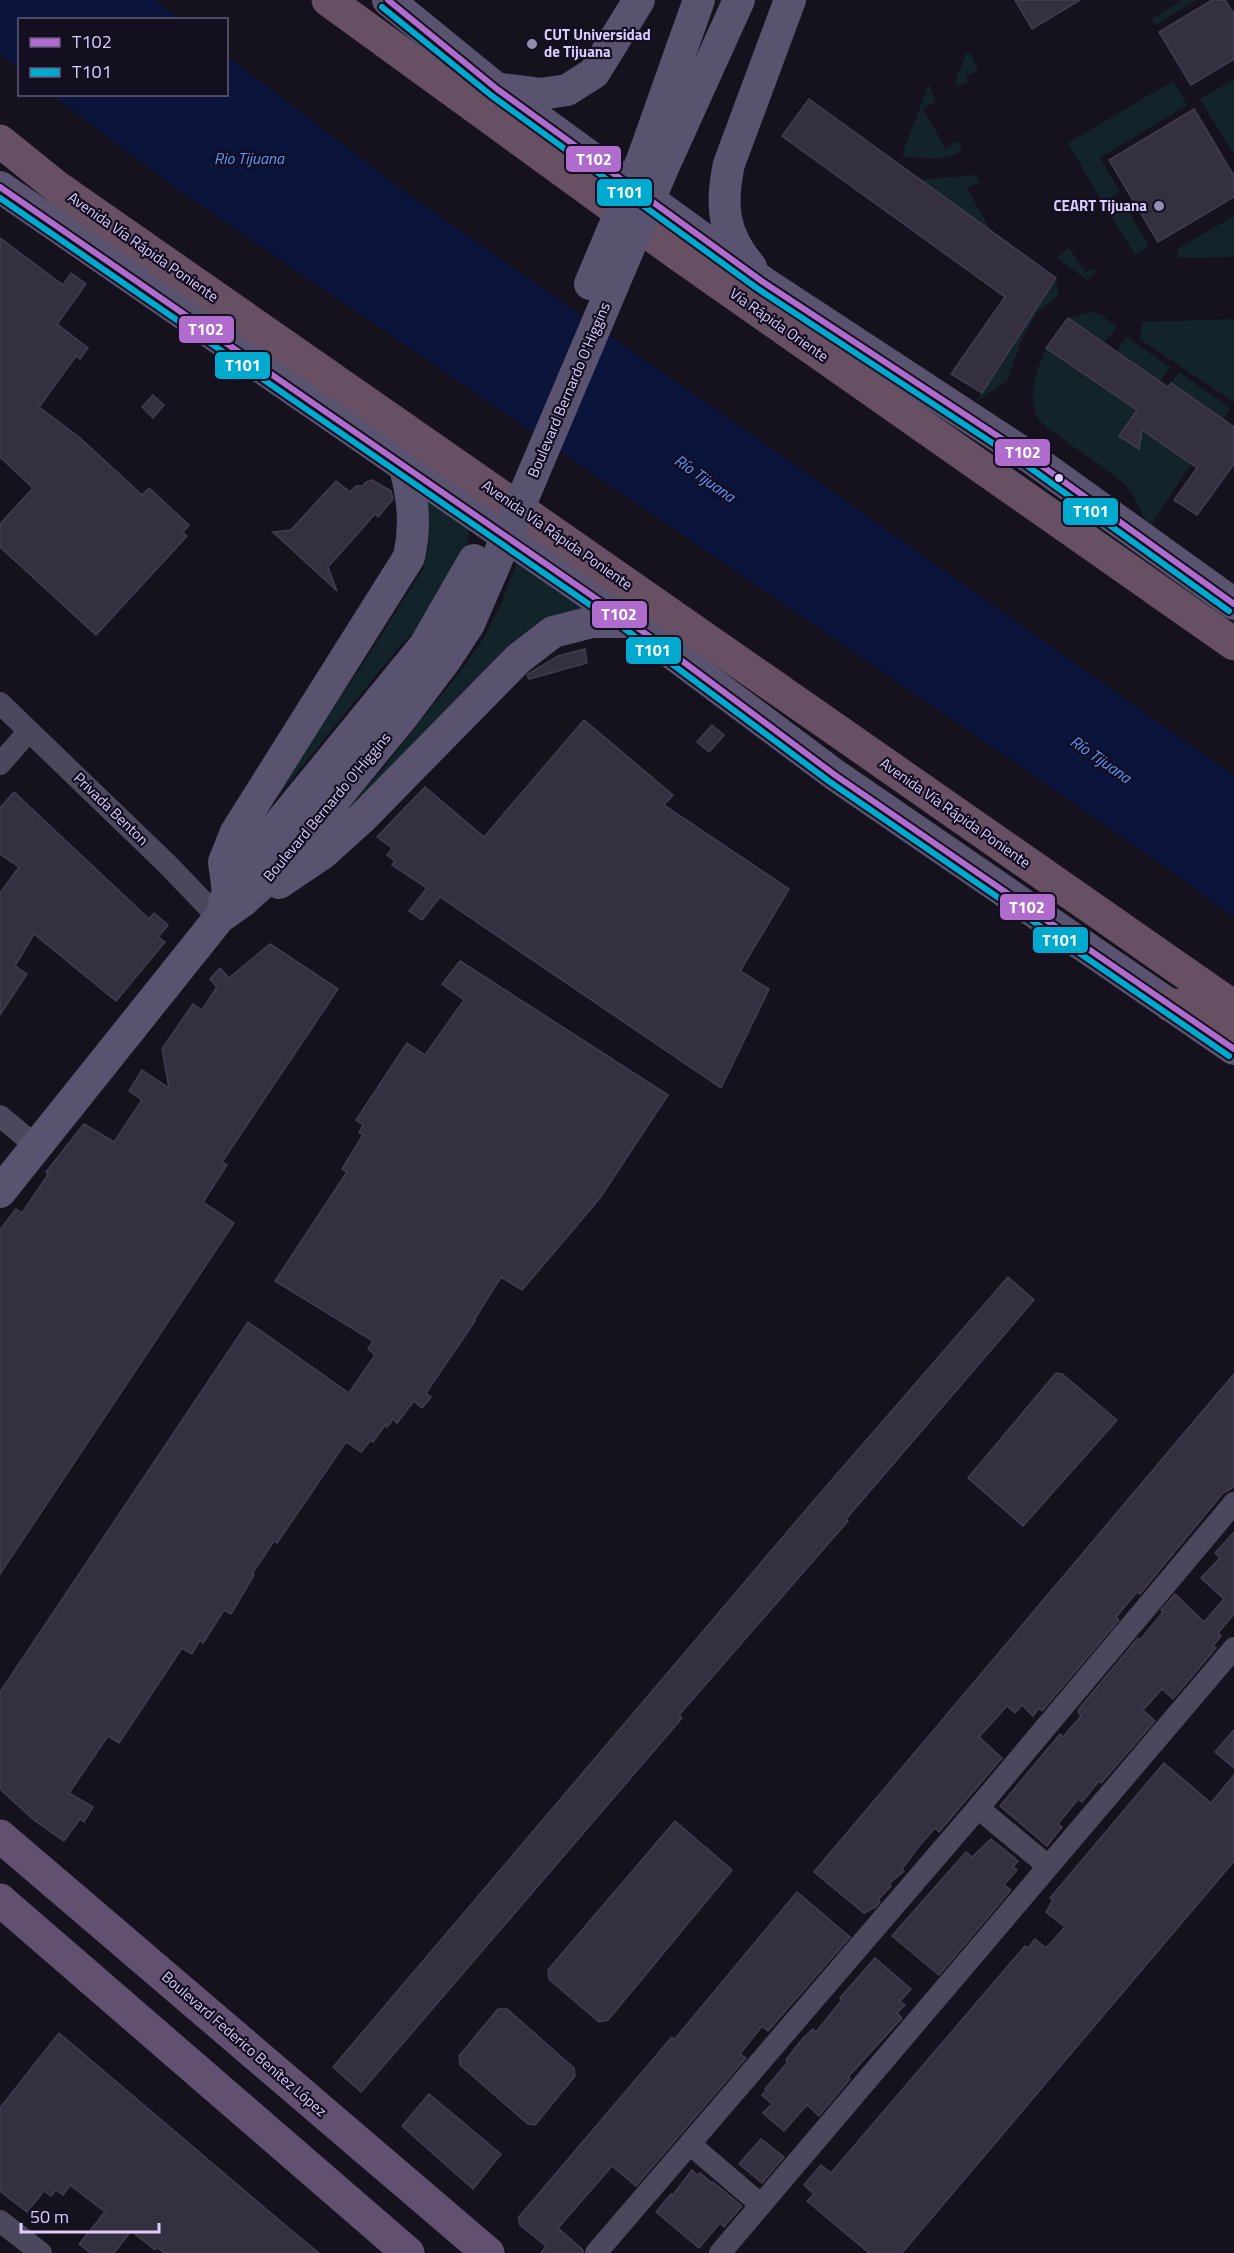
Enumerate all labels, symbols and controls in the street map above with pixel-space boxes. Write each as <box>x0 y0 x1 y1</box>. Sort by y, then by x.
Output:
legend <box>18 18 228 96</box>
place label: CUT Universidad de Tijuana <box>544 23 651 63</box>
text: T102 <box>72 28 112 55</box>
marker: CUT Universidad de Tijuana <box>525 37 539 51</box>
text: T101 <box>72 58 112 85</box>
line badge: T102 <box>565 145 622 173</box>
water label: Rio Tijuana <box>214 146 285 170</box>
text: T102 <box>576 147 612 171</box>
line badge: T101 <box>596 178 653 207</box>
text: T101 <box>607 180 643 204</box>
street label: Avenida Vía Rápida Poniente <box>63 186 223 307</box>
place label: CEART Tijuana <box>1053 194 1147 217</box>
marker: CEART Tijuana <box>1152 199 1166 213</box>
street label: Vía Rápida Oriente <box>725 282 834 367</box>
street label: Boulevard Bernardo O'Higgins <box>521 298 616 481</box>
line badge: T102 <box>178 315 235 344</box>
text: T102 <box>188 317 224 341</box>
line badge: T101 <box>214 351 271 380</box>
text: T101 <box>225 353 261 377</box>
line badge: T102 <box>994 438 1051 467</box>
text: T102 <box>1005 440 1041 464</box>
water label: Río Tijuana <box>670 448 741 508</box>
unlabelled marker <box>1053 472 1065 484</box>
street label: Avenida Vía Rápida Poniente <box>477 474 637 595</box>
line badge: T101 <box>1062 497 1119 526</box>
text: T101 <box>1073 499 1109 523</box>
line badge: T102 <box>591 600 648 629</box>
text: T102 <box>601 602 637 626</box>
line badge: T101 <box>625 636 682 665</box>
text: T101 <box>635 638 671 662</box>
street label: Boulevard Bernardo O'Higgins <box>257 727 396 886</box>
water label: Río Tijuana <box>1066 729 1137 789</box>
street label: Avenida Vía Rápida Poniente <box>875 752 1035 873</box>
street label: Privada Benton <box>69 767 154 851</box>
line badge: T102 <box>999 893 1056 921</box>
text: T102 <box>1009 895 1045 919</box>
line badge: T101 <box>1032 926 1089 954</box>
text: T101 <box>1042 928 1078 952</box>
street label: Boulevard Federico Benítez López <box>157 1965 332 2122</box>
scale bar <box>21 2196 159 2234</box>
text: 50 m <box>30 2203 69 2230</box>

